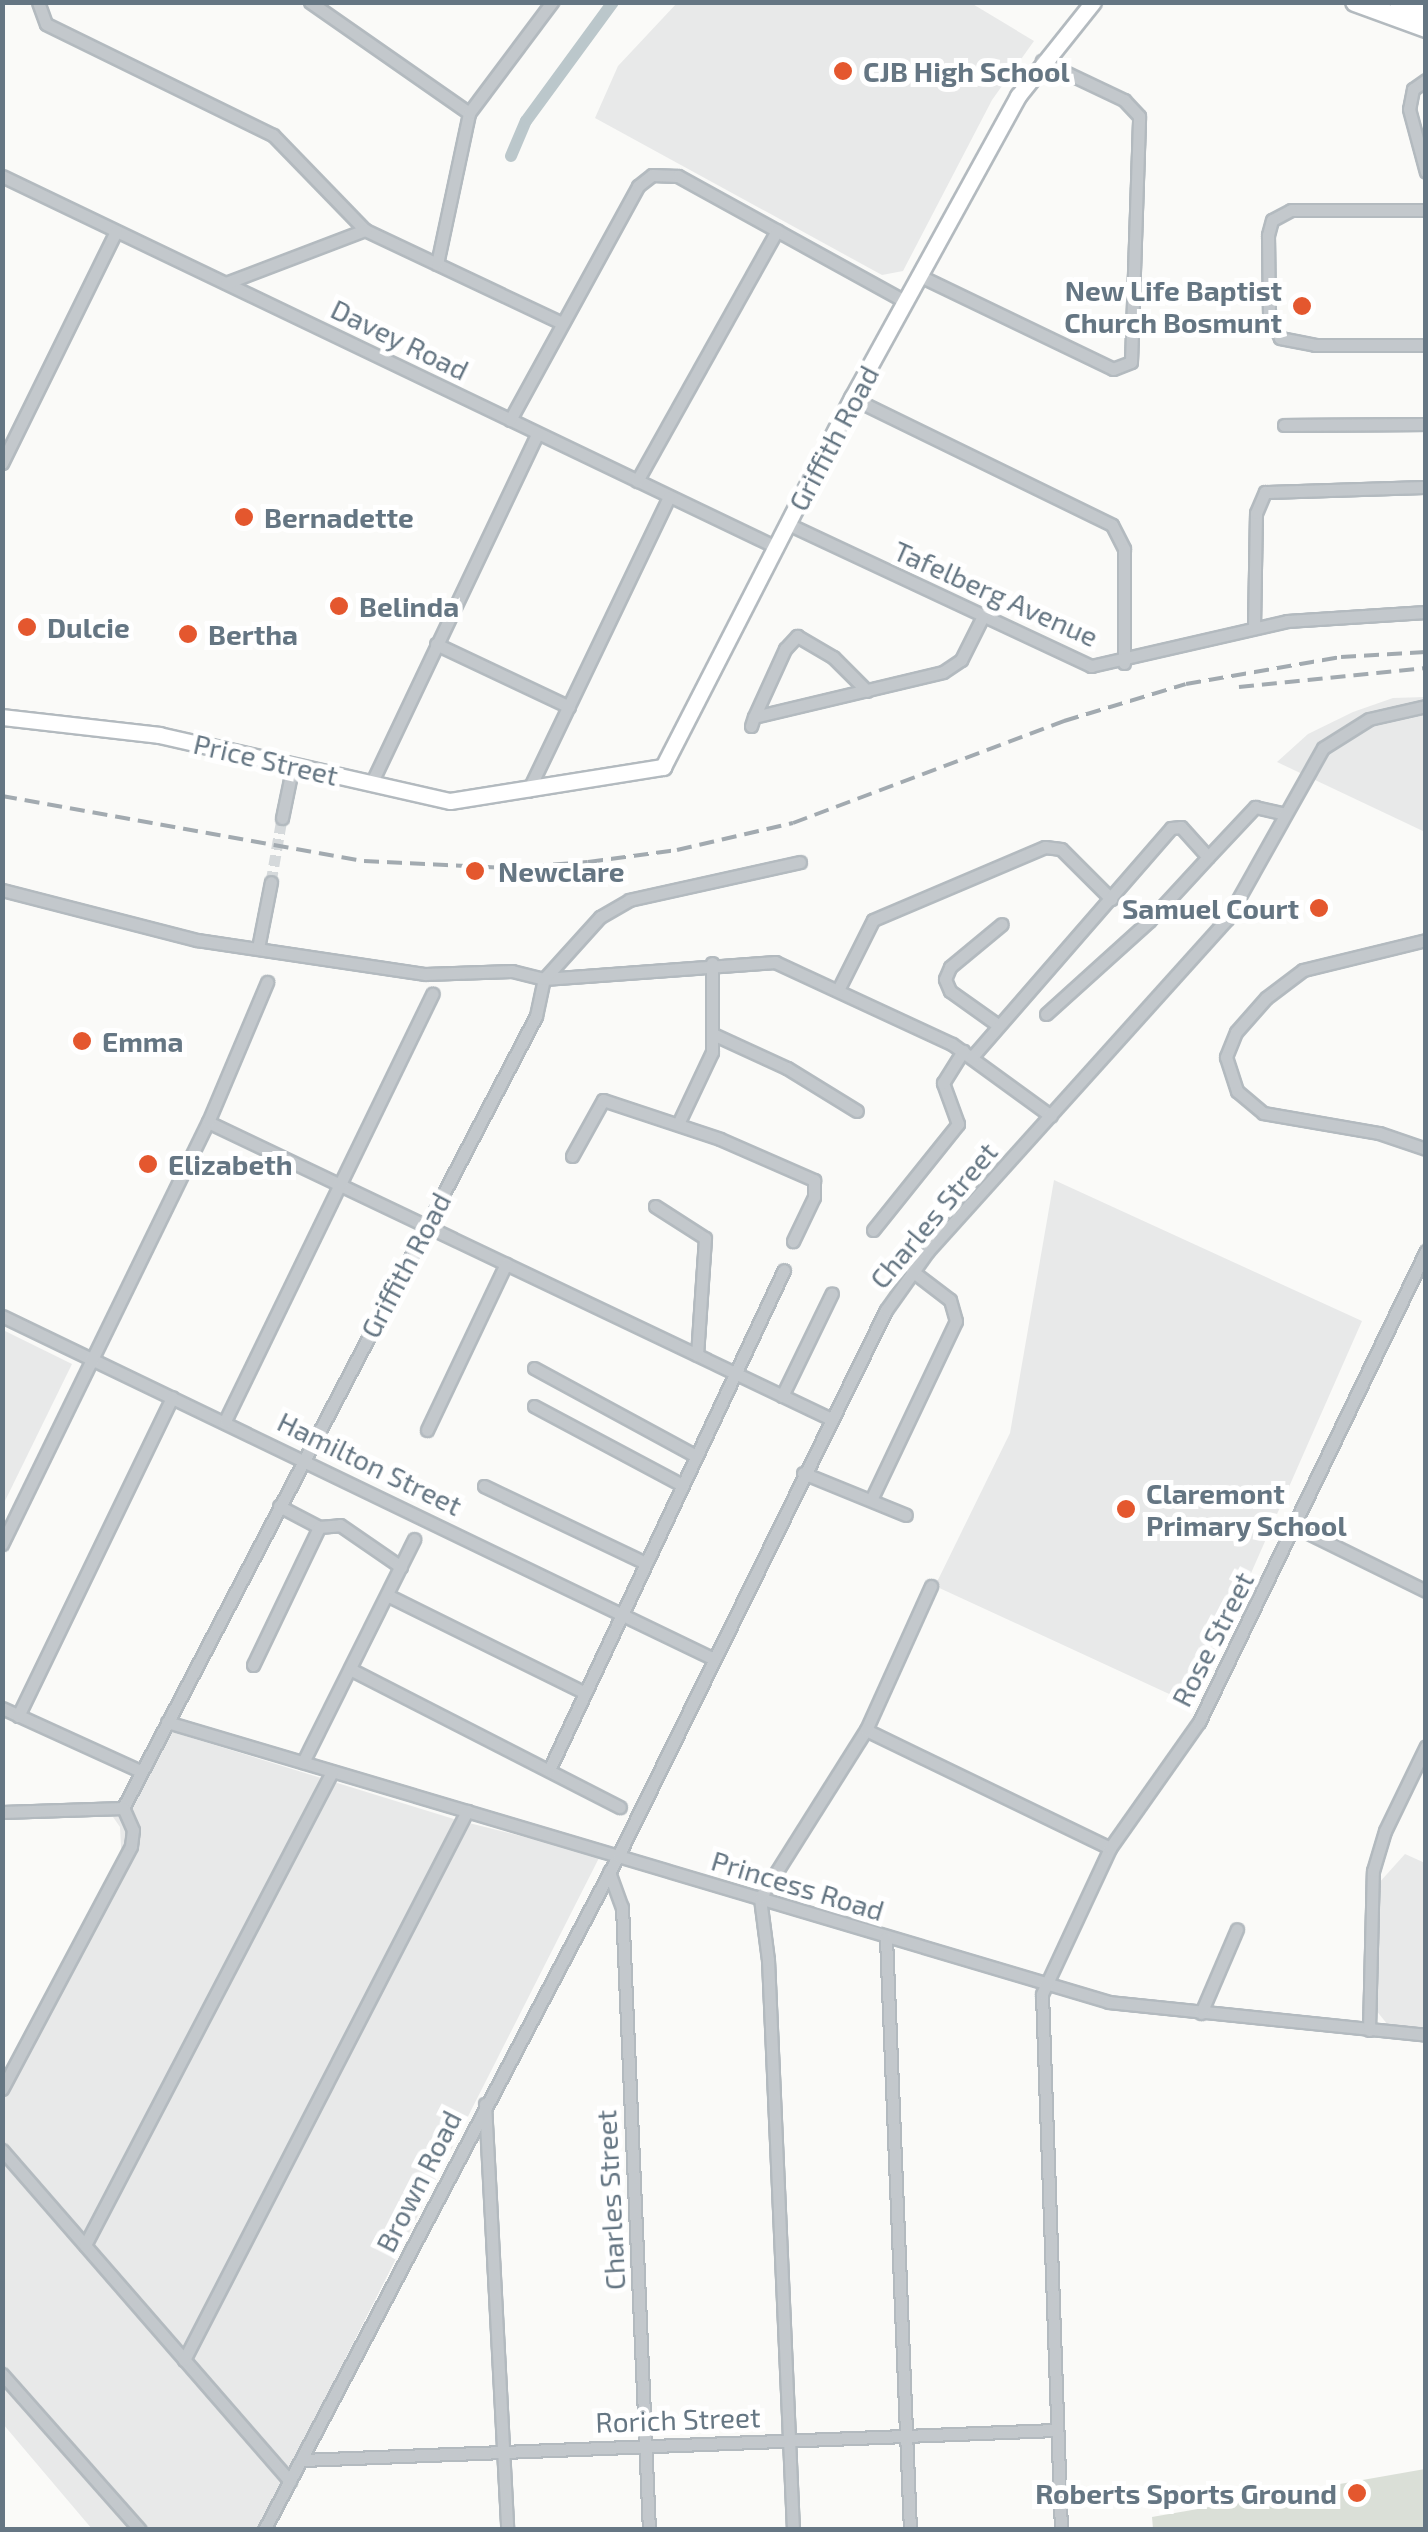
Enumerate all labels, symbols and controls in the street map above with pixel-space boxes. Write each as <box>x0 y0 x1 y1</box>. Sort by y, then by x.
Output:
place label: CJB High School <box>863 54 1070 88</box>
marker: CJB High School <box>832 60 854 82</box>
place label: New Life Baptist Church Bosmunt <box>1064 273 1282 339</box>
street label: Davey Road <box>326 291 474 387</box>
marker: New Life Baptist Church Bosmunt <box>1291 295 1313 317</box>
street label: Griffith Road <box>781 360 885 516</box>
place label: Bernadette <box>264 500 414 534</box>
marker: Bernadette <box>233 506 255 528</box>
street label: Tafelberg Avenue <box>888 533 1104 653</box>
place label: Belinda <box>359 589 459 623</box>
marker: Belinda <box>328 595 350 617</box>
place label: Dulcie <box>47 610 130 644</box>
marker: Dulcie <box>16 616 38 638</box>
place label: Bertha <box>208 617 298 651</box>
marker: Bertha <box>177 623 199 645</box>
street label: Price Street <box>190 726 342 792</box>
place label: Newclare <box>498 854 625 888</box>
marker: Newclare <box>462 858 488 884</box>
place label: Samuel Court <box>1121 891 1299 925</box>
marker: Samuel Court <box>1308 897 1330 919</box>
place label: Emma <box>102 1024 183 1058</box>
marker: Emma <box>71 1030 93 1052</box>
street label: Charles Street <box>862 1135 1004 1295</box>
place label: Elizabeth <box>168 1147 293 1181</box>
marker: Elizabeth <box>137 1153 159 1175</box>
street label: Griffith Road <box>353 1187 457 1343</box>
street label: Hamilton Street <box>273 1404 467 1522</box>
place label: Claremont Primary School <box>1146 1476 1347 1542</box>
marker: Claremont Primary School <box>1115 1498 1137 1520</box>
street label: Rose Street <box>1164 1566 1260 1712</box>
street label: Princess Road <box>708 1843 888 1927</box>
street label: Brown Road <box>368 2105 468 2257</box>
street label: Charles Street <box>589 2109 631 2291</box>
street label: Rorich Street <box>595 2399 761 2439</box>
place label: Roberts Sports Ground <box>1035 2476 1337 2510</box>
marker: Roberts Sports Ground <box>1346 2482 1368 2504</box>

